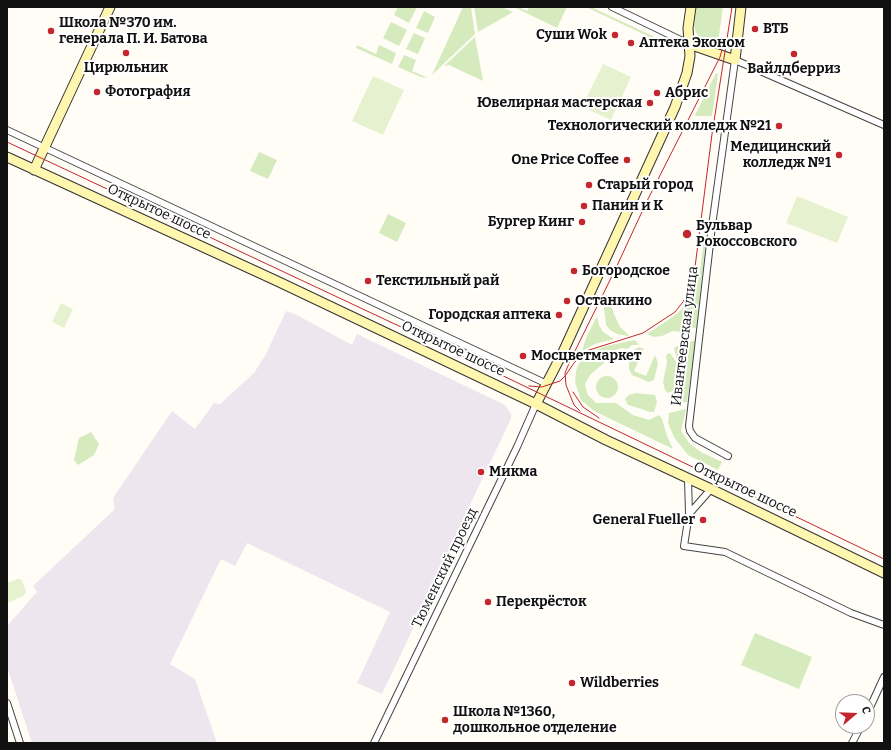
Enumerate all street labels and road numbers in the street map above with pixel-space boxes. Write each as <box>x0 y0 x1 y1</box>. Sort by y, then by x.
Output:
street label: Открытое шоссе <box>105 181 213 243</box>
street label: Ивантеевская улица <box>668 265 702 407</box>
street label: Открытое шоссе <box>399 318 507 380</box>
street label: Открытое шоссе <box>691 459 799 521</box>
street label: Тюменский проезд <box>409 505 481 631</box>

